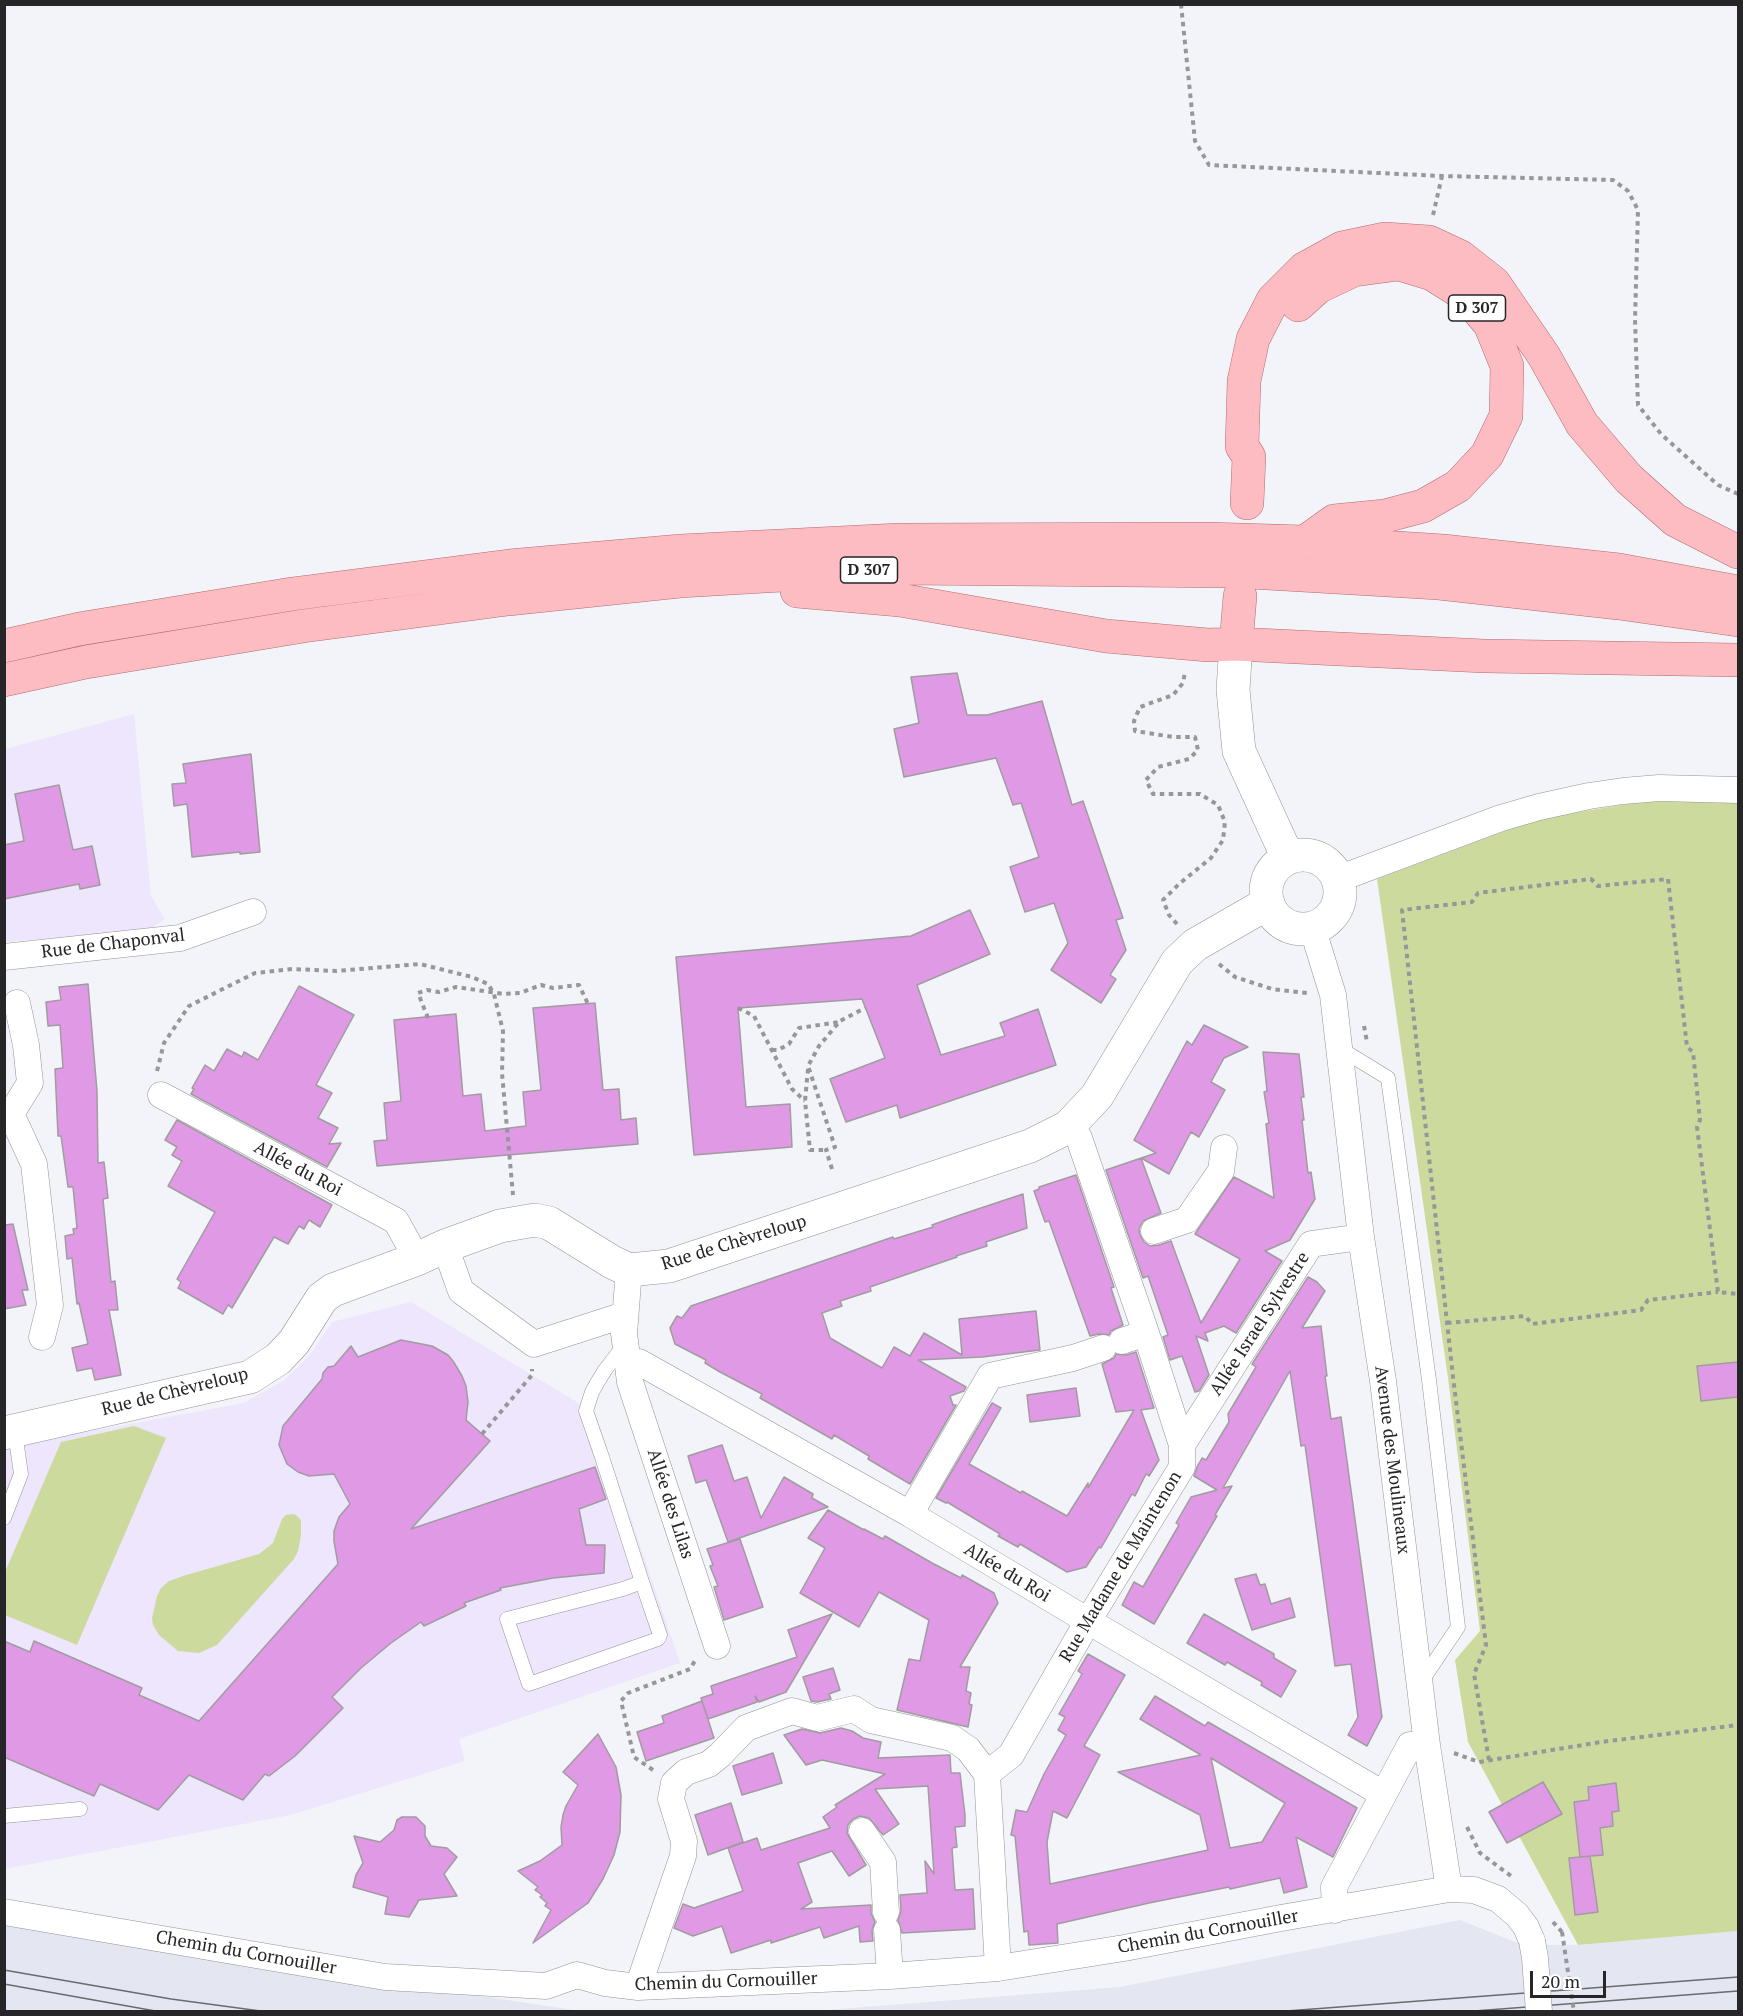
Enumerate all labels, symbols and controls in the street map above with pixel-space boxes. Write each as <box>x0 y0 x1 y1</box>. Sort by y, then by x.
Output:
road number: D 307 <box>1448 295 1506 321</box>
road number: D 307 <box>840 557 898 583</box>
street label: Rue de Chaponval <box>40 924 186 964</box>
street label: Allée du Roi <box>250 1137 346 1201</box>
street label: Rue de Chèvreloup <box>659 1211 809 1275</box>
street label: Allée Israel Sylvestre <box>1205 1248 1315 1400</box>
street label: Rue de Chèvreloup <box>99 1363 251 1421</box>
street label: Avenue des Moulineaux <box>1370 1365 1414 1555</box>
street label: Allée des Lilas <box>642 1446 698 1562</box>
street label: Rue Madame de Maintenon <box>1055 1467 1187 1667</box>
street label: Allée du Roi <box>960 1539 1054 1607</box>
street label: Chemin du Cornouiller <box>1116 1905 1300 1959</box>
street label: Chemin du Cornouiller <box>154 1926 338 1980</box>
scale bar <box>1533 1959 1610 1997</box>
street label: Chemin du Cornouiller <box>634 1968 818 1996</box>
text: 20 m <box>1541 1969 1580 1993</box>

